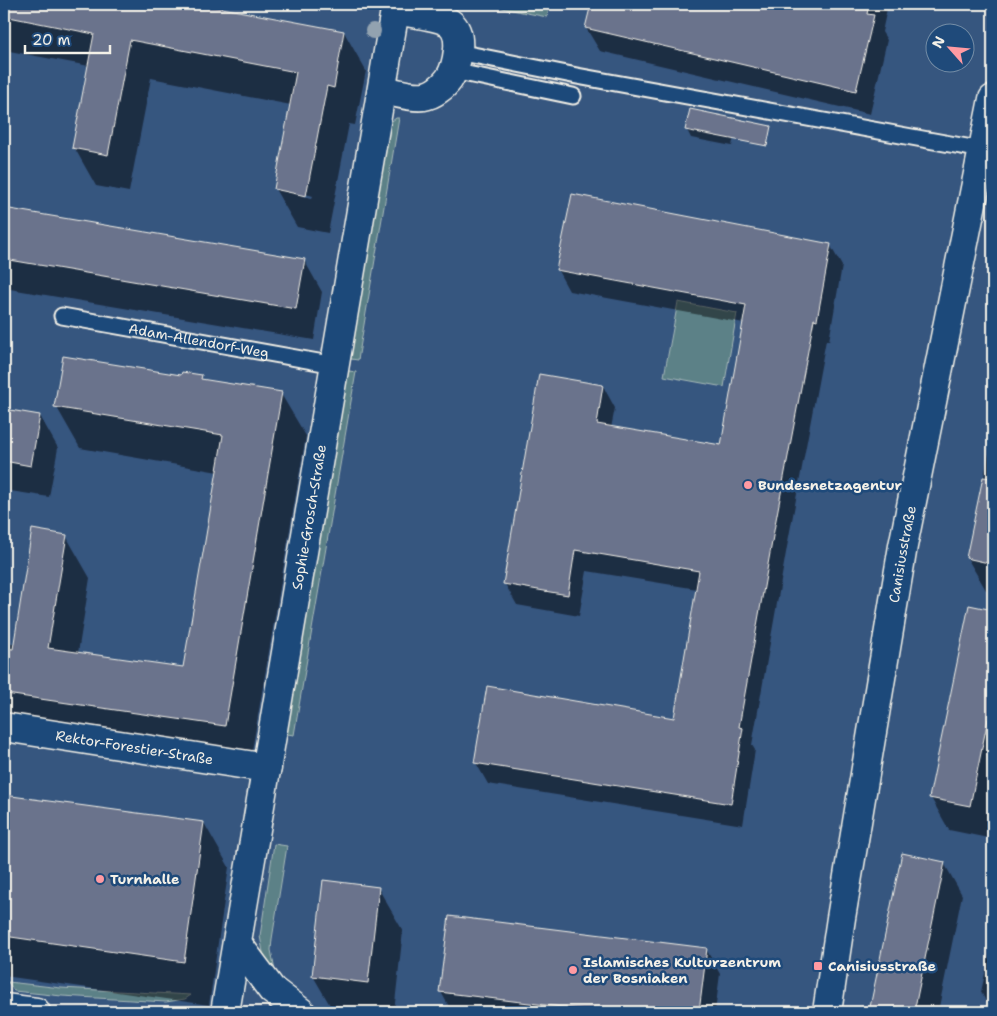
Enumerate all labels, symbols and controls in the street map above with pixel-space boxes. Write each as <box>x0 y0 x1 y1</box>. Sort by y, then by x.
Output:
scale bar <box>25 22 110 54</box>
north arrow <box>924 22 974 72</box>
text: 20 m <box>32 30 71 50</box>
text: N <box>928 33 949 51</box>
street label: Adam-Allendorf-Weg <box>127 319 271 362</box>
street label: Sophie-Grosch-Straße <box>288 443 330 591</box>
place label: Bundesnetzagentur <box>758 476 903 494</box>
marker: Bundesnetzagentur <box>742 479 754 491</box>
street label: Canisiusstraße <box>885 504 920 604</box>
street label: Rektor-Forestier-Straße <box>54 726 215 769</box>
place label: Turnhalle <box>110 870 179 888</box>
marker: Turnhalle <box>94 873 106 885</box>
place label: Islamisches Kulturzentrum der Bosniaken <box>583 953 781 987</box>
place label: Canisiusstraße <box>828 957 936 975</box>
marker: Canisiusstraße <box>812 960 824 972</box>
marker: Islamisches Kulturzentrum der Bosniaken <box>567 964 579 976</box>

